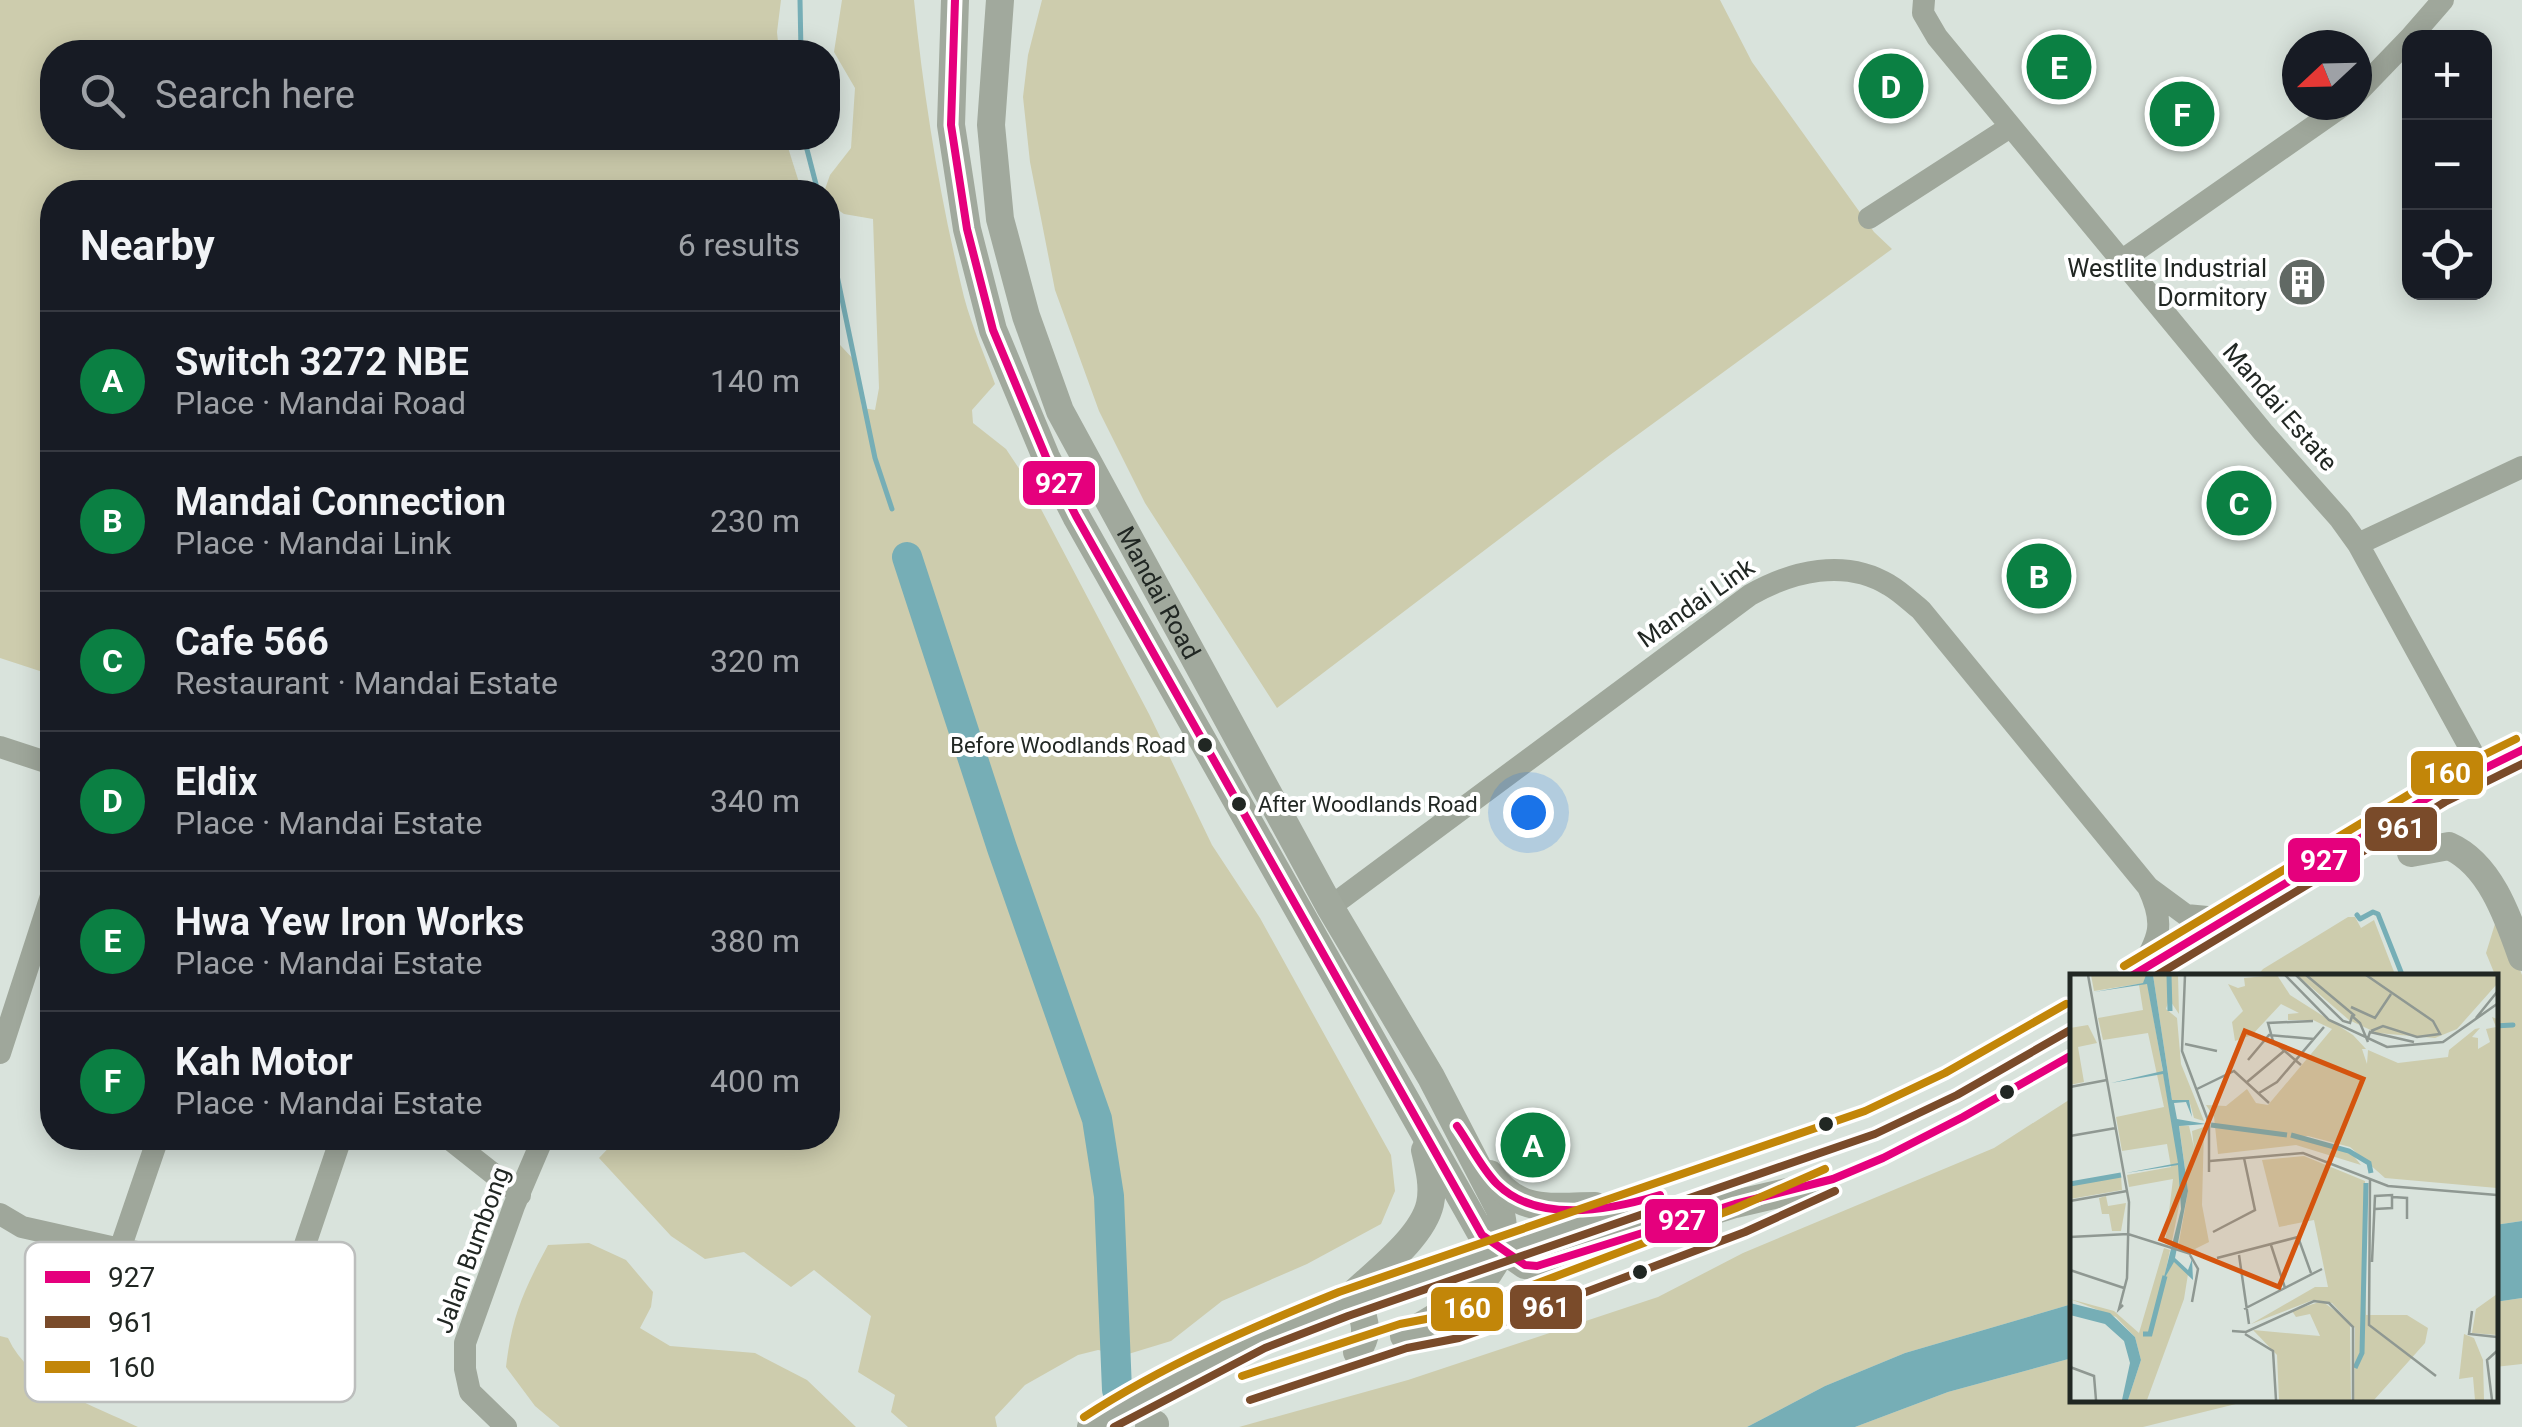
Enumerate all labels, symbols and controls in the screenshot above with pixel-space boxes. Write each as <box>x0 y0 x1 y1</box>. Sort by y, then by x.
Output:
pin: E <box>2026 30 2092 104</box>
north arrow <box>2282 30 2372 120</box>
map controls <box>2402 30 2492 300</box>
button: + <box>2402 30 2492 120</box>
search box <box>40 40 840 150</box>
pin: D <box>1858 48 1924 124</box>
icon: search <box>75 68 130 123</box>
text: Search here <box>155 73 355 117</box>
pin: F <box>2150 76 2214 152</box>
button: − <box>2402 120 2492 210</box>
button: locate <box>2402 210 2492 300</box>
text: Nearby <box>80 221 215 270</box>
text: 6 results <box>678 226 800 264</box>
place label: Westlite Industrial Dormitory <box>2067 254 2267 312</box>
building icon: Westlite Industrial Dormitory <box>2276 256 2328 308</box>
street label: Mandai Estate <box>2217 337 2343 477</box>
text: Switch 3272 NBE <box>175 340 469 384</box>
text: A <box>102 362 123 400</box>
text: 140 m <box>710 362 800 400</box>
text: Place · Mandai Road <box>175 384 466 422</box>
line badge: 927 <box>1021 459 1097 507</box>
pin: C <box>2206 466 2272 540</box>
text: 927 <box>1035 467 1083 500</box>
text: Mandai Connection <box>175 480 506 524</box>
text: B <box>102 502 123 540</box>
text: 230 m <box>710 502 800 540</box>
street label: Mandai Road <box>1111 521 1207 664</box>
text: Place · Mandai Link <box>175 524 451 562</box>
pin: B <box>2006 538 2072 614</box>
street label: Mandai Link <box>1632 552 1760 654</box>
text: Cafe 566 <box>175 620 329 664</box>
text: C <box>102 642 123 680</box>
text: 320 m <box>710 642 800 680</box>
text: Restaurant · Mandai Estate <box>175 664 558 702</box>
place label: Before Woodlands Road <box>950 733 1186 758</box>
marker: Before Woodlands Road <box>1195 735 1215 755</box>
line badge: 160 <box>2409 749 2485 797</box>
text: 160 <box>2423 757 2471 790</box>
text: Eldix <box>175 760 257 804</box>
text: D <box>102 782 123 820</box>
text: 340 m <box>710 782 800 820</box>
your location <box>1503 787 1554 838</box>
place label: After Woodlands Road <box>1258 792 1478 817</box>
marker: After Woodlands Road <box>1229 794 1249 814</box>
text: Place · Mandai Estate <box>175 804 483 842</box>
line badge: 961 <box>2363 805 2439 853</box>
text: 961 <box>2377 812 2425 845</box>
line badge: 927 <box>2286 836 2362 884</box>
text: 927 <box>2300 844 2348 877</box>
text: Hwa Yew Iron Works <box>175 900 524 944</box>
text: E <box>104 922 122 960</box>
text: 380 m <box>710 922 800 960</box>
text: Place · Mandai Estate <box>175 944 483 982</box>
inset map <box>2070 974 2497 1402</box>
text: Kah Motor <box>175 1040 353 1084</box>
text: F <box>104 1062 121 1100</box>
text: 400 m <box>710 1062 800 1100</box>
unlabelled marker <box>1997 1082 2017 1102</box>
text: Place · Mandai Estate <box>175 1084 483 1122</box>
pin: A <box>1500 1108 1566 1182</box>
unlabelled marker <box>1816 1114 1836 1134</box>
street label: Jalan Bumbong <box>429 1163 515 1337</box>
line badge: 927 <box>1643 1197 1720 1245</box>
text: 927 <box>1658 1204 1706 1237</box>
legend <box>25 1242 355 1402</box>
text: 927 <box>108 1261 155 1294</box>
unlabelled marker <box>1630 1262 1650 1282</box>
line badge: 961 <box>1508 1283 1584 1331</box>
line badge: 160 <box>1429 1285 1505 1333</box>
text: 961 <box>1522 1291 1570 1324</box>
text: 160 <box>1443 1292 1491 1325</box>
text: 961 <box>108 1306 155 1339</box>
text: 160 <box>108 1351 155 1384</box>

